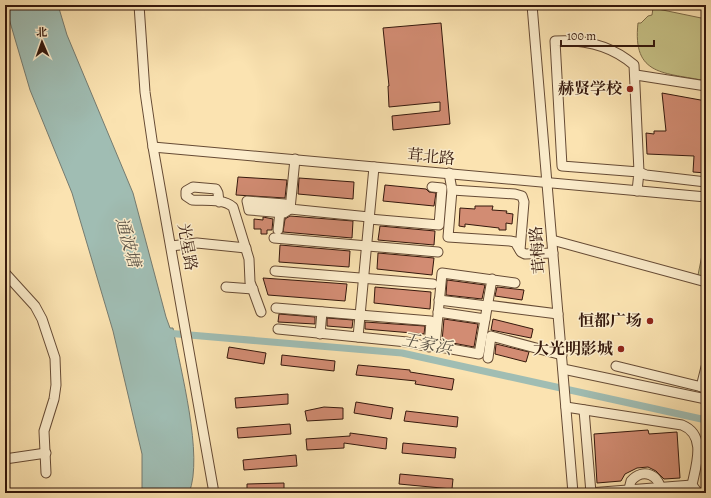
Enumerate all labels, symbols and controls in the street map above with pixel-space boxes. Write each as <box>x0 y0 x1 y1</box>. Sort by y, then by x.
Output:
north arrow <box>22 22 62 62</box>
scale bar <box>561 22 654 48</box>
text: 北 <box>36 25 47 40</box>
text: 100 m <box>567 28 596 44</box>
place label: 赫贤学校 <box>558 78 622 100</box>
marker: 赫贤学校 <box>625 84 635 94</box>
street label: 茸北路 <box>406 144 456 170</box>
water label: 通波塘 <box>110 214 147 273</box>
street label: 光星路 <box>172 221 202 273</box>
street label: 茸梅路 <box>525 225 551 275</box>
place label: 恒都广场 <box>578 310 642 332</box>
marker: 恒都广场 <box>645 316 655 326</box>
water label: 王家浜 <box>400 328 456 361</box>
place label: 大光明影城 <box>533 338 613 360</box>
marker: 大光明影城 <box>616 344 626 354</box>

